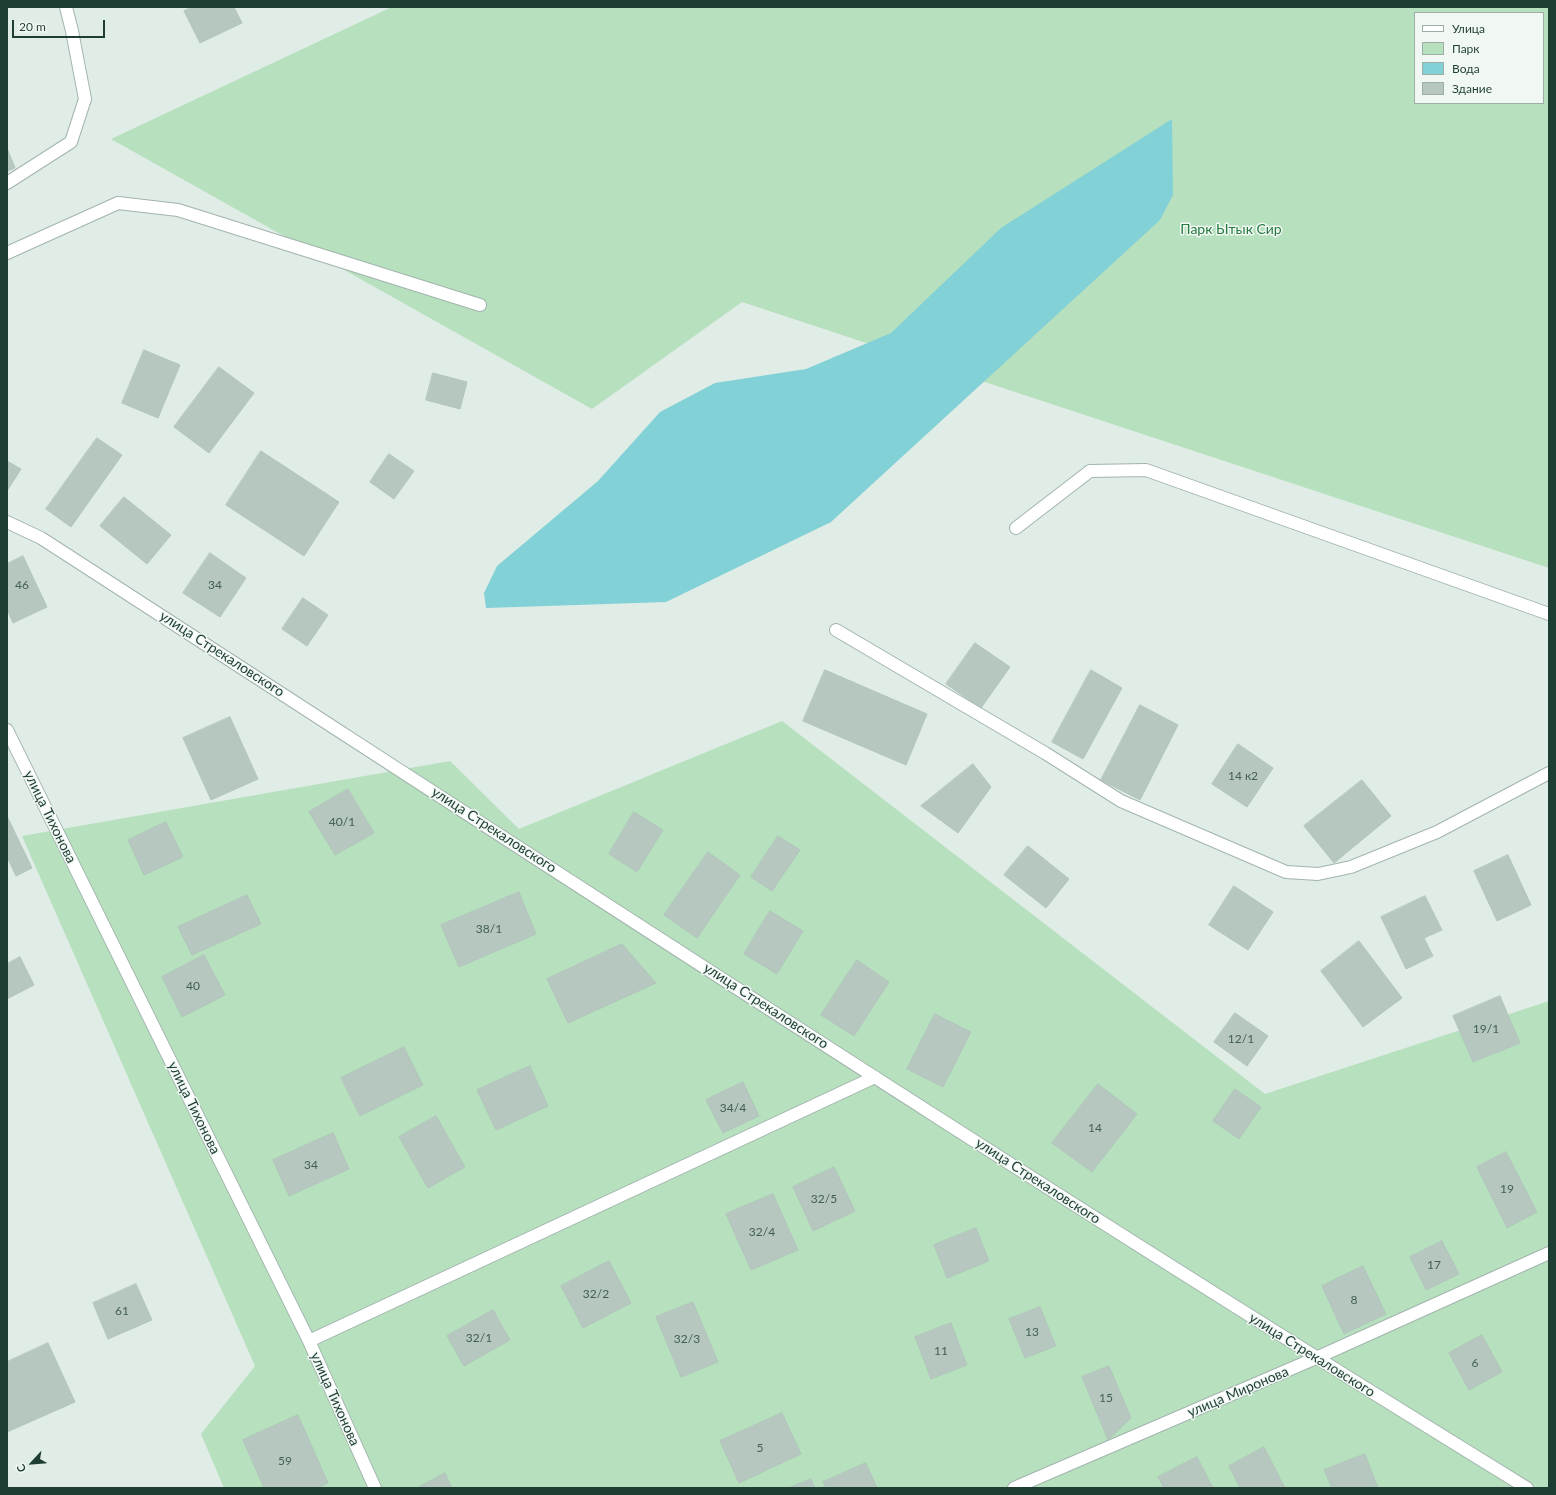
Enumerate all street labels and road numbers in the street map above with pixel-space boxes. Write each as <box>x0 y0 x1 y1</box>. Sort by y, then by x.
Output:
street label: улица Стрекаловского <box>156 607 288 701</box>
street label: улица Тихонова <box>20 768 80 866</box>
street label: улица Стрекаловского <box>428 783 560 877</box>
street label: улица Стрекаловского <box>700 959 832 1053</box>
street label: улица Тихонова <box>164 1059 224 1157</box>
street label: улица Стрекаловского <box>972 1134 1104 1228</box>
street label: улица Стрекаловского <box>1246 1309 1378 1401</box>
street label: улица Тихонова <box>307 1349 363 1449</box>
street label: улица Миронова <box>1185 1363 1291 1421</box>

